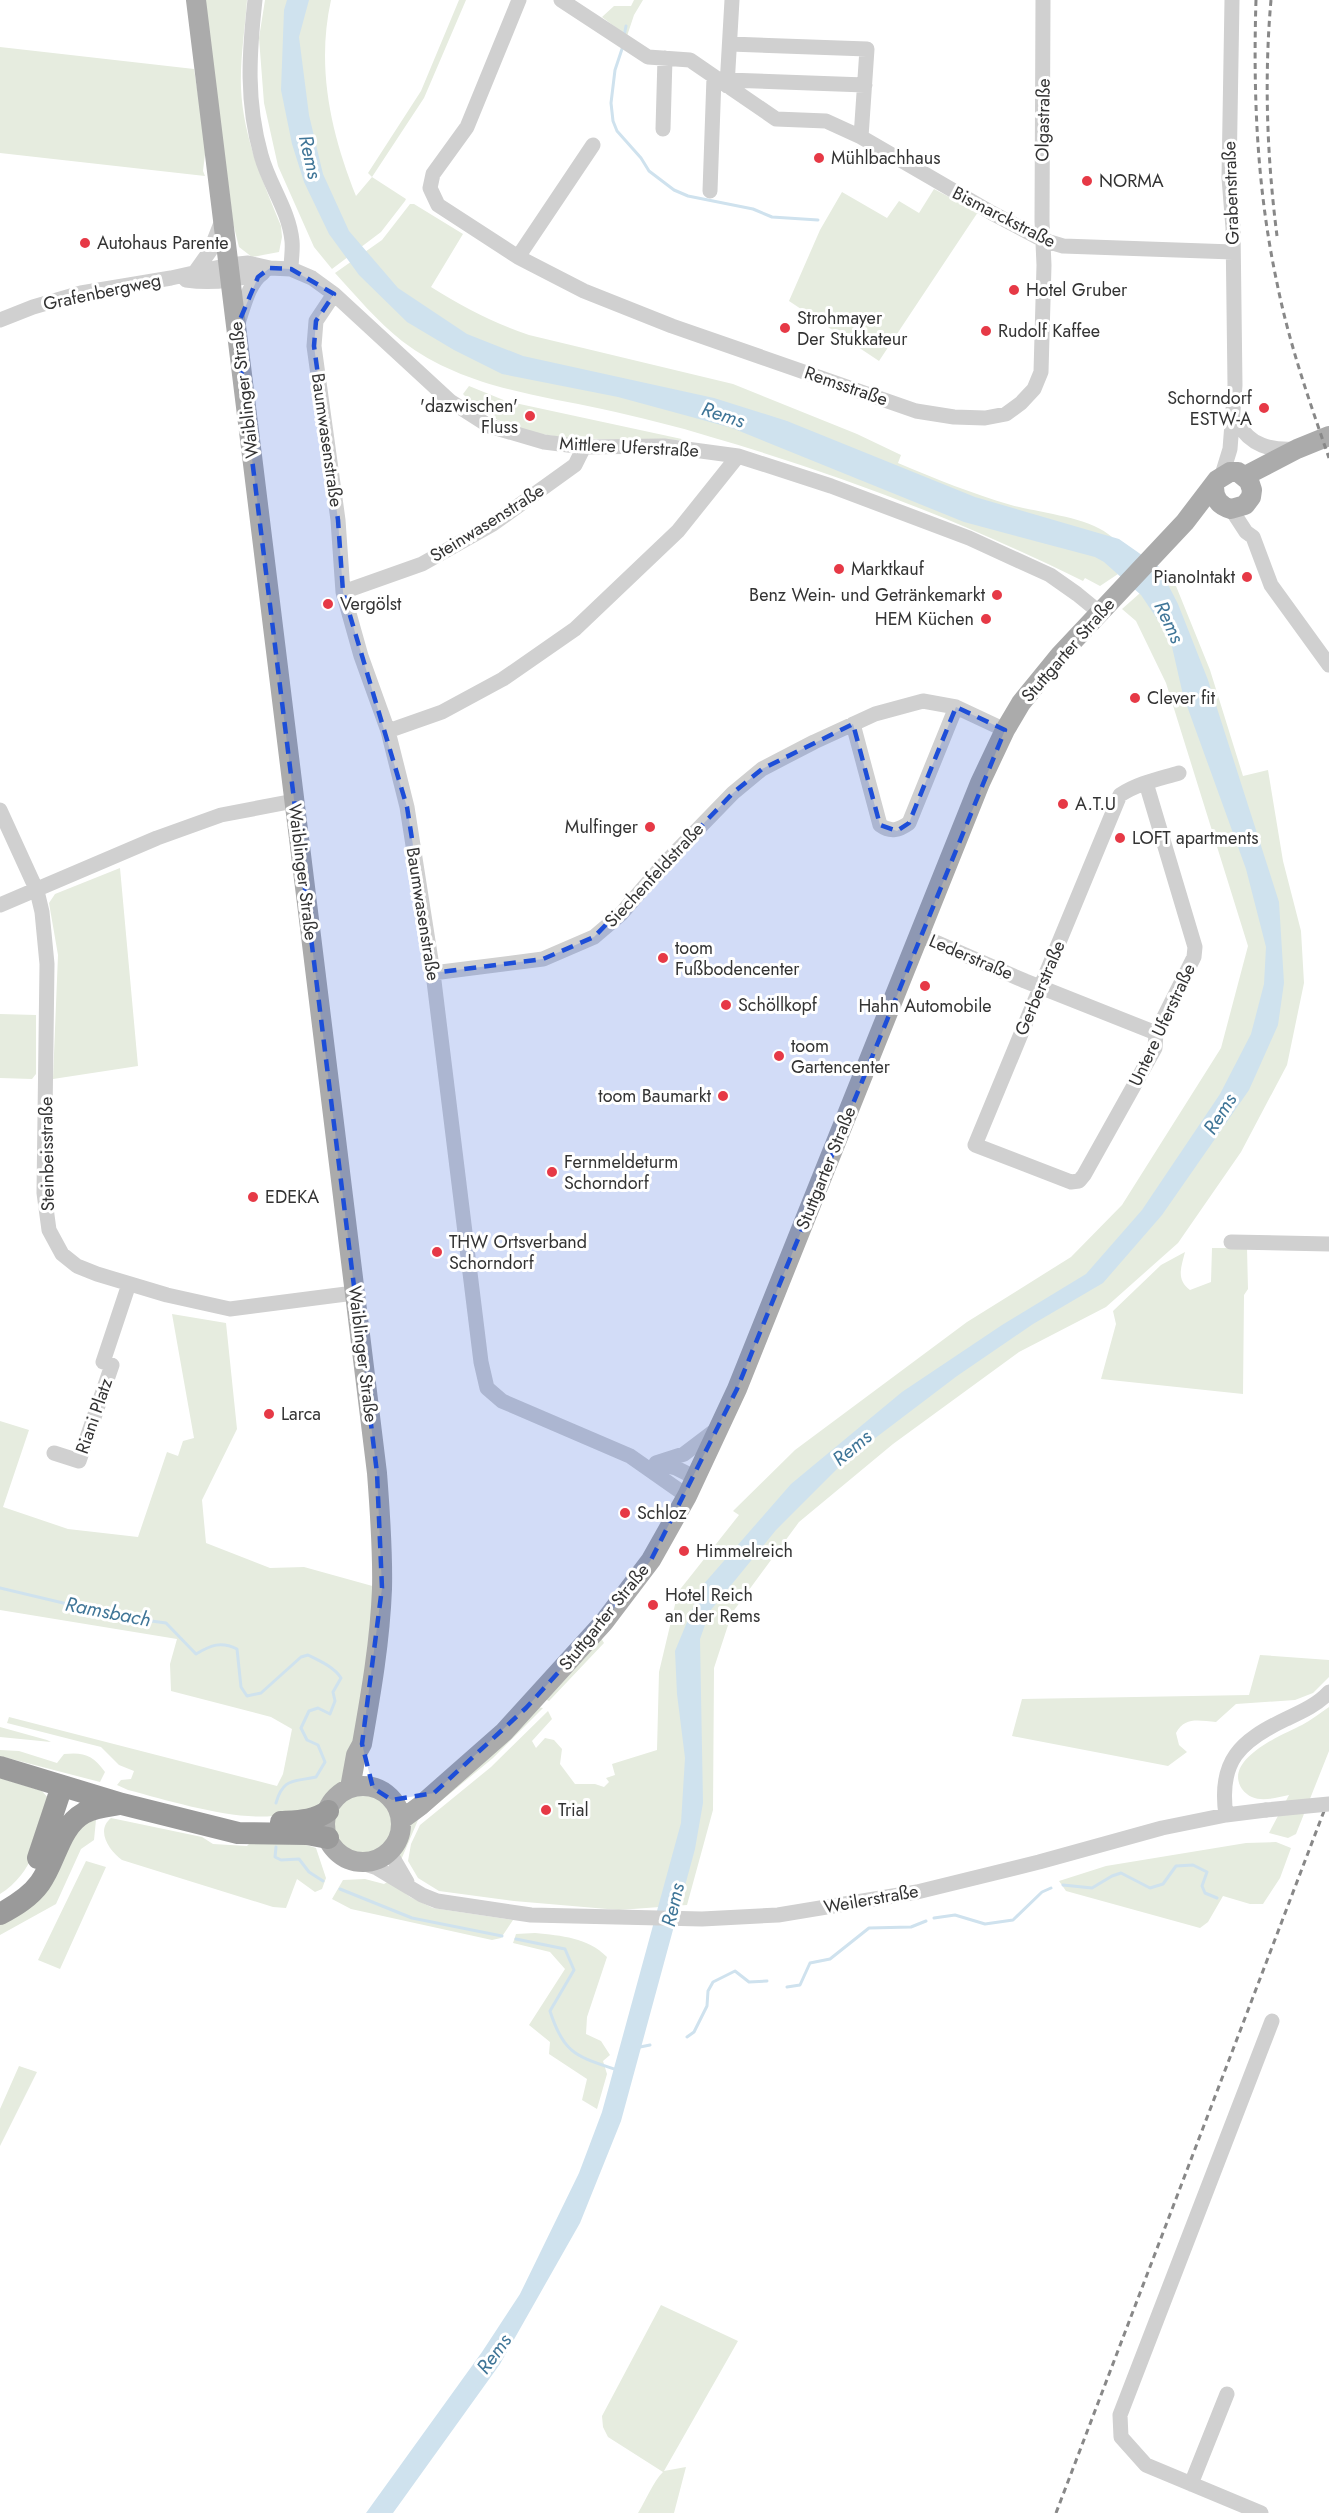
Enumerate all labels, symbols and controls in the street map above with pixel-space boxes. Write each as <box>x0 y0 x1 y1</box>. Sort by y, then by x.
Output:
street label: Olgastraße <box>1029 78 1057 162</box>
water label: Rems <box>291 132 329 182</box>
street label: Grabenstraße <box>1216 141 1246 245</box>
place label: Mühlbachhaus <box>831 145 940 171</box>
marker: Mühlbachhaus <box>812 151 826 165</box>
place label: NORMA <box>1099 168 1164 194</box>
marker: NORMA <box>1080 174 1094 188</box>
street label: Bismarckstraße <box>948 180 1060 254</box>
place label: Autohaus Parente <box>97 230 229 256</box>
marker: Autohaus Parente <box>78 236 92 250</box>
street label: Grafenbergweg <box>41 267 163 317</box>
place label: Hotel Gruber <box>1026 277 1128 303</box>
marker: Hotel Gruber <box>1007 283 1021 297</box>
place label: Strohmayer Der Stukkateur <box>797 305 908 352</box>
place label: Rudolf Kaffee <box>998 318 1100 344</box>
street label: Waiblinger Straße <box>223 320 265 460</box>
marker: Strohmayer Der Stukkateur <box>778 321 792 335</box>
marker: Rudolf Kaffee <box>979 324 993 338</box>
street label: Remsstraße <box>801 360 891 412</box>
street label: Baumwasenstraße <box>305 371 349 509</box>
place label: Schorndorf ESTW-A <box>1167 385 1253 432</box>
place label: 'dazwischen' Fluss <box>420 393 518 440</box>
water label: Rems <box>698 394 748 436</box>
marker: Schorndorf ESTW-A <box>1257 401 1271 415</box>
marker: 'dazwischen' Fluss <box>523 409 537 423</box>
street label: Mittlere Uferstraße <box>559 430 699 464</box>
street label: Steinwasenstraße <box>425 477 549 569</box>
place label: Marktkauf <box>851 556 925 582</box>
marker: Marktkauf <box>832 562 846 576</box>
place label: PianoIntakt <box>1153 564 1236 590</box>
marker: PianoIntakt <box>1240 570 1254 584</box>
place label: Benz Wein- und Getränkemarkt <box>749 582 986 608</box>
marker: Benz Wein- und Getränkemarkt <box>990 588 1004 602</box>
place label: Vergölst <box>340 591 402 617</box>
street label: Stuttgarter Straße <box>1015 592 1121 708</box>
water label: Rems <box>1147 596 1191 648</box>
marker: Vergölst <box>321 597 335 611</box>
place label: HEM Küchen <box>875 606 974 632</box>
marker: HEM Küchen <box>979 612 993 626</box>
place label: Clever fit <box>1147 685 1216 711</box>
marker: Clever fit <box>1128 691 1142 705</box>
place label: A.T.U <box>1075 791 1116 817</box>
marker: A.T.U <box>1056 797 1070 811</box>
street label: Waiblinger Straße <box>282 802 324 942</box>
place label: Mulfinger <box>565 814 639 840</box>
street label: Siechenfeldstraße <box>598 817 710 933</box>
marker: Mulfinger <box>643 820 657 834</box>
place label: LOFT apartments <box>1132 825 1258 851</box>
marker: LOFT apartments <box>1113 831 1127 845</box>
street label: Baumwasenstraße <box>400 845 446 983</box>
street label: Lederstraße <box>925 928 1017 986</box>
place label: toom Fußbodencenter <box>675 935 800 982</box>
street label: Gerberstraße <box>1008 936 1072 1040</box>
marker: toom Fußbodencenter <box>656 951 670 965</box>
street label: Untere Uferstraße <box>1122 959 1202 1091</box>
marker: Hahn Automobile <box>918 979 932 993</box>
place label: Schöllkopf <box>738 992 818 1018</box>
place label: Hahn Automobile <box>858 993 992 1019</box>
marker: Schöllkopf <box>719 998 733 1012</box>
place label: toom Gartencenter <box>791 1033 891 1080</box>
marker: toom Gartencenter <box>772 1049 786 1063</box>
place label: toom Baumarkt <box>598 1083 712 1109</box>
water label: Rems <box>1196 1088 1244 1140</box>
marker: toom Baumarkt <box>716 1089 730 1103</box>
street label: Steinbeisstraße <box>33 1096 61 1212</box>
street label: Stuttgarter Straße <box>789 1102 863 1234</box>
place label: Fernmeldeturm Schorndorf <box>564 1149 678 1196</box>
marker: Fernmeldeturm Schorndorf <box>545 1165 559 1179</box>
place label: EDEKA <box>265 1184 319 1210</box>
marker: EDEKA <box>246 1190 260 1204</box>
place label: THW Ortsverband Schorndorf <box>449 1229 587 1276</box>
marker: THW Ortsverband Schorndorf <box>430 1245 444 1259</box>
street label: Waiblinger Straße <box>342 1284 384 1424</box>
street label: Riani Platz <box>69 1374 119 1457</box>
place label: Larca <box>281 1401 321 1427</box>
marker: Larca <box>262 1407 276 1421</box>
water label: Rems <box>826 1423 878 1473</box>
place label: Schloz <box>637 1500 688 1526</box>
marker: Schloz <box>618 1506 632 1520</box>
place label: Himmelreich <box>696 1538 793 1564</box>
marker: Himmelreich <box>677 1544 691 1558</box>
street label: Stuttgarter Straße <box>553 1558 655 1676</box>
place label: Hotel Reich an der Rems <box>665 1582 760 1629</box>
water label: Ramsbach <box>63 1590 153 1634</box>
marker: Hotel Reich an der Rems <box>646 1598 660 1612</box>
place label: Trial <box>558 1797 589 1823</box>
marker: Trial <box>539 1803 553 1817</box>
street label: Weilerstraße <box>822 1878 920 1920</box>
water label: Rems <box>654 1880 692 1930</box>
water label: Rems <box>469 2328 519 2380</box>

